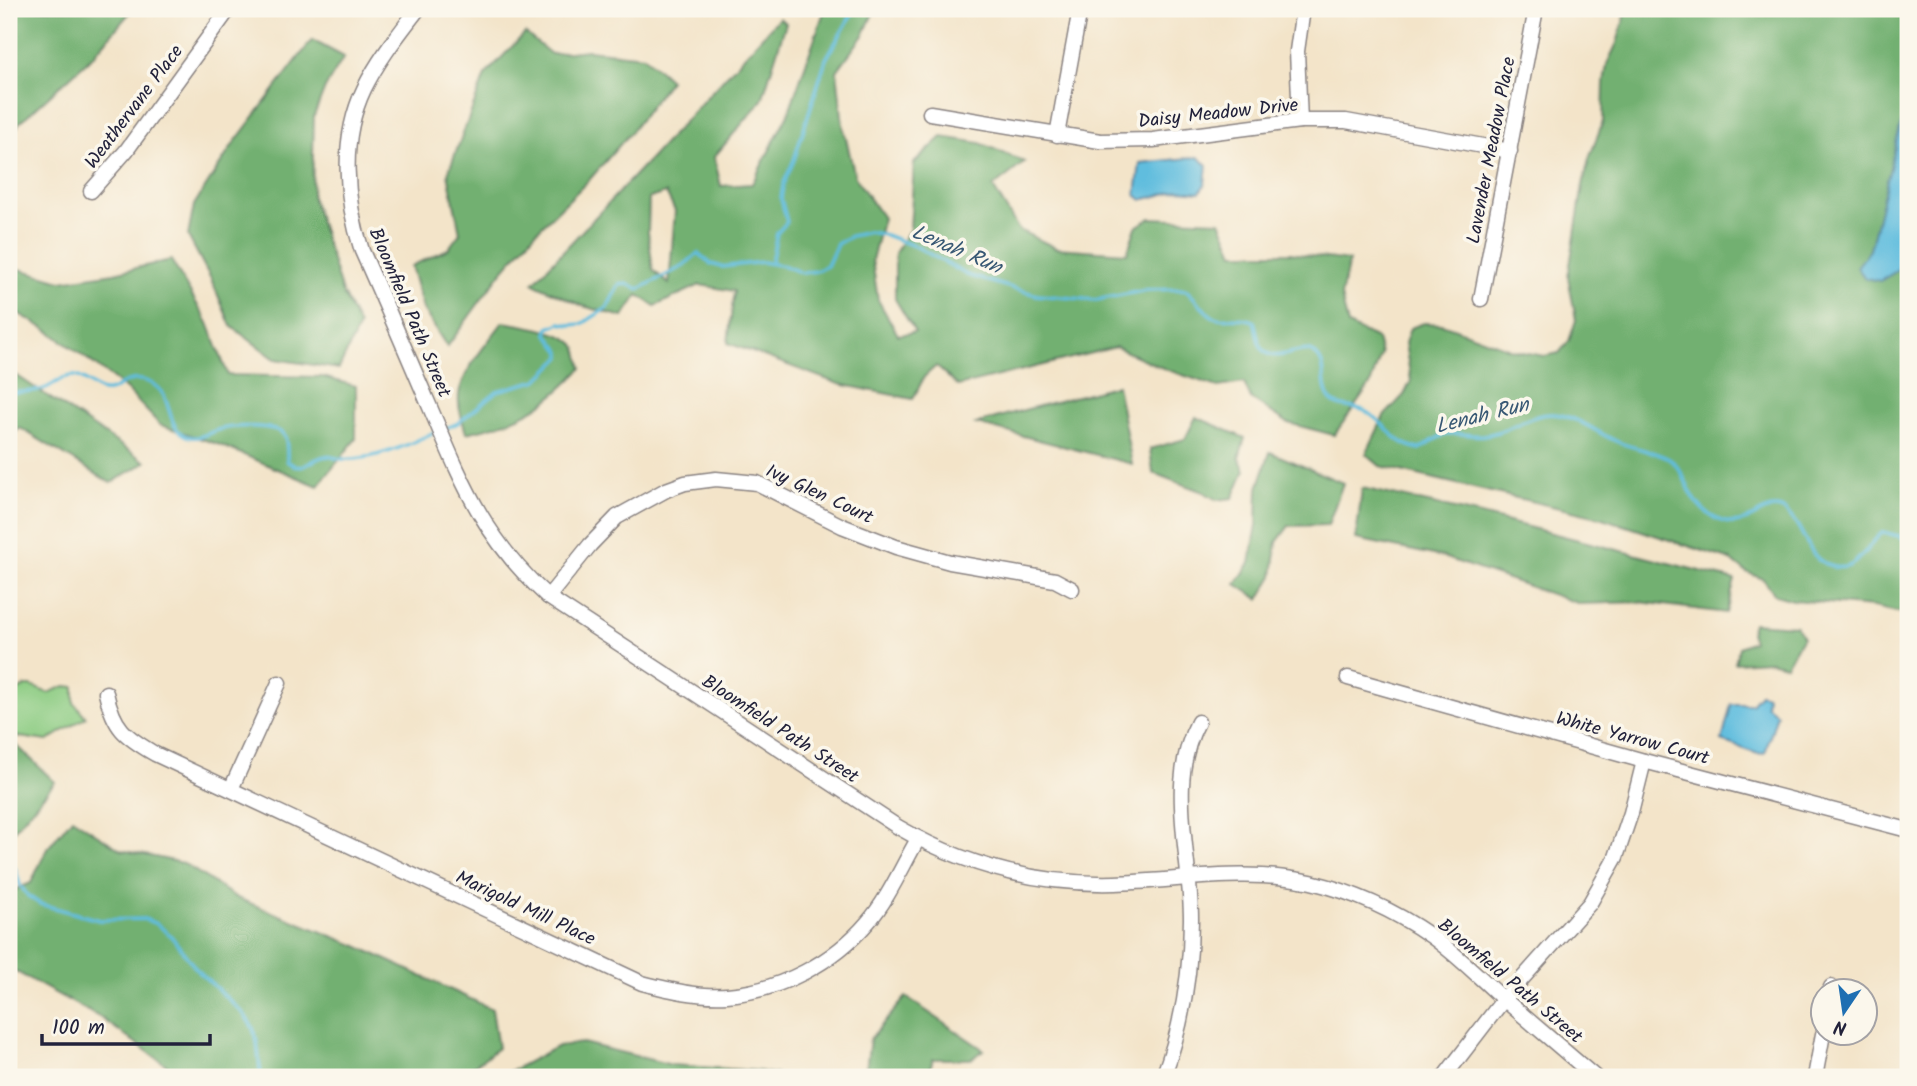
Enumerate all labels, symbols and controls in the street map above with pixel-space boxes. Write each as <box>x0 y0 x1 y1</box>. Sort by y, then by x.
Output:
street label: Weathervane Place <box>78 38 192 176</box>
street label: Lavender Meadow Place <box>1459 54 1525 246</box>
street label: Daisy Meadow Drive <box>1137 91 1300 137</box>
water label: Lenah Run <box>906 217 1008 285</box>
street label: Bloomfield Path Street <box>360 223 459 403</box>
water label: Lenah Run <box>1432 388 1534 444</box>
street label: Ivy Glen Court <box>760 457 879 533</box>
street label: Bloomfield Path Street <box>695 668 865 792</box>
street label: White Yarrow Court <box>1553 704 1713 774</box>
street label: Marigold Mill Place <box>450 863 601 955</box>
street label: Bloomfield Path Street <box>1430 912 1590 1052</box>
north arrow <box>1808 978 1878 1048</box>
scale bar <box>42 1002 210 1046</box>
text: N <box>1831 1011 1850 1043</box>
text: 100 m <box>52 1012 105 1045</box>

